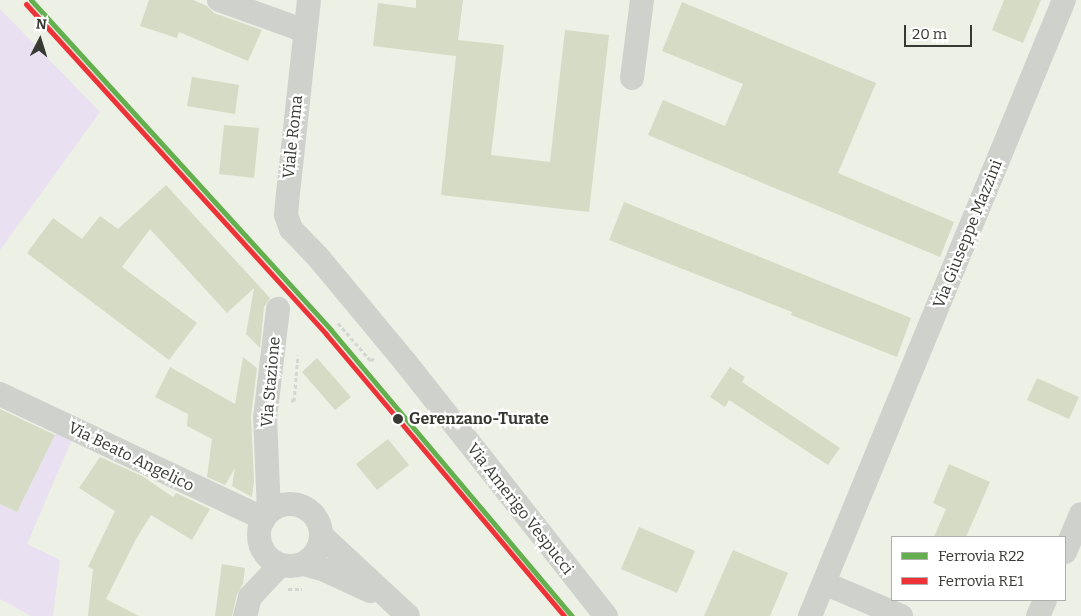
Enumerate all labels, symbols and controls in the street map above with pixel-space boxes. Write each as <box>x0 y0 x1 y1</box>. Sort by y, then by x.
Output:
north arrow <box>15 15 65 65</box>
scale bar <box>906 15 974 47</box>
text: N <box>35 16 47 33</box>
text: 20 m <box>912 25 947 43</box>
street label: Viale Roma <box>279 94 307 180</box>
street label: Via Giuseppe Mazzini <box>929 157 1007 311</box>
street label: Via Stazione <box>257 336 285 428</box>
place label: Gerenzano-Turate <box>409 409 549 429</box>
marker: Gerenzano-Turate <box>391 412 405 426</box>
street label: Via Beato Angelico <box>65 418 197 496</box>
street label: Via Amerigo Vespucci <box>463 440 577 578</box>
legend <box>891 536 1066 601</box>
text: Ferrovia R22 <box>938 547 1024 565</box>
text: Ferrovia RE1 <box>938 572 1024 590</box>

